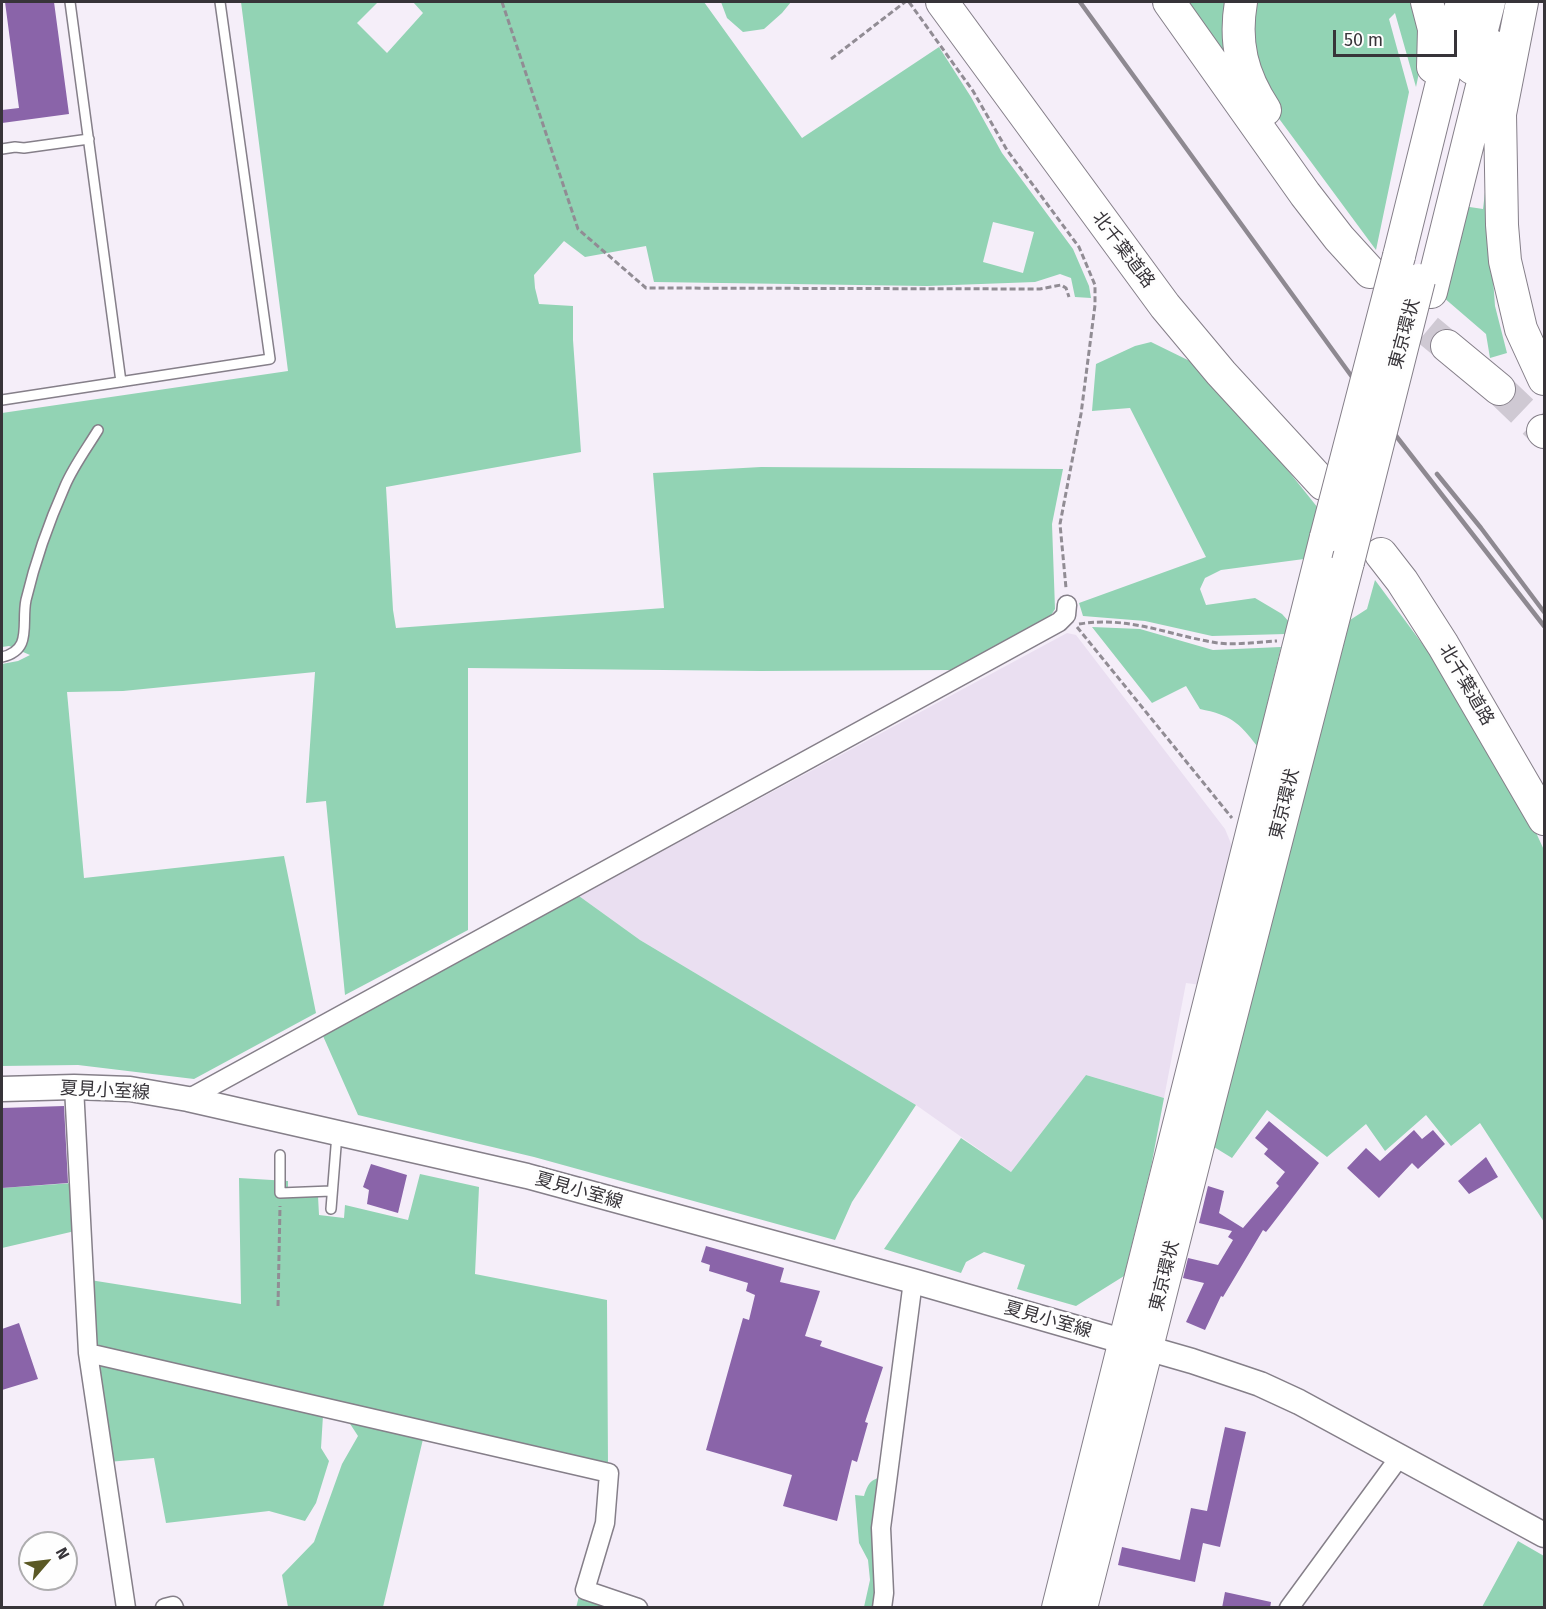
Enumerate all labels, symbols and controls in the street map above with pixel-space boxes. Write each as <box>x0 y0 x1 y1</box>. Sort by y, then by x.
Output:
scale bar <box>1336 18 1460 56</box>
text: 50 m <box>1344 29 1383 51</box>
street label: 北千葉道路 <box>1087 208 1159 292</box>
street label: 東京環状 <box>1385 296 1425 372</box>
street label: 北千葉道路 <box>1434 641 1498 729</box>
street label: 東京環状 <box>1266 766 1304 842</box>
street label: 夏見小室線 <box>59 1078 151 1104</box>
street label: 夏見小室線 <box>533 1168 625 1214</box>
street label: 東京環状 <box>1146 1238 1184 1314</box>
street label: 夏見小室線 <box>1002 1297 1094 1343</box>
north arrow <box>18 1531 78 1591</box>
text: N <box>52 1544 73 1562</box>

